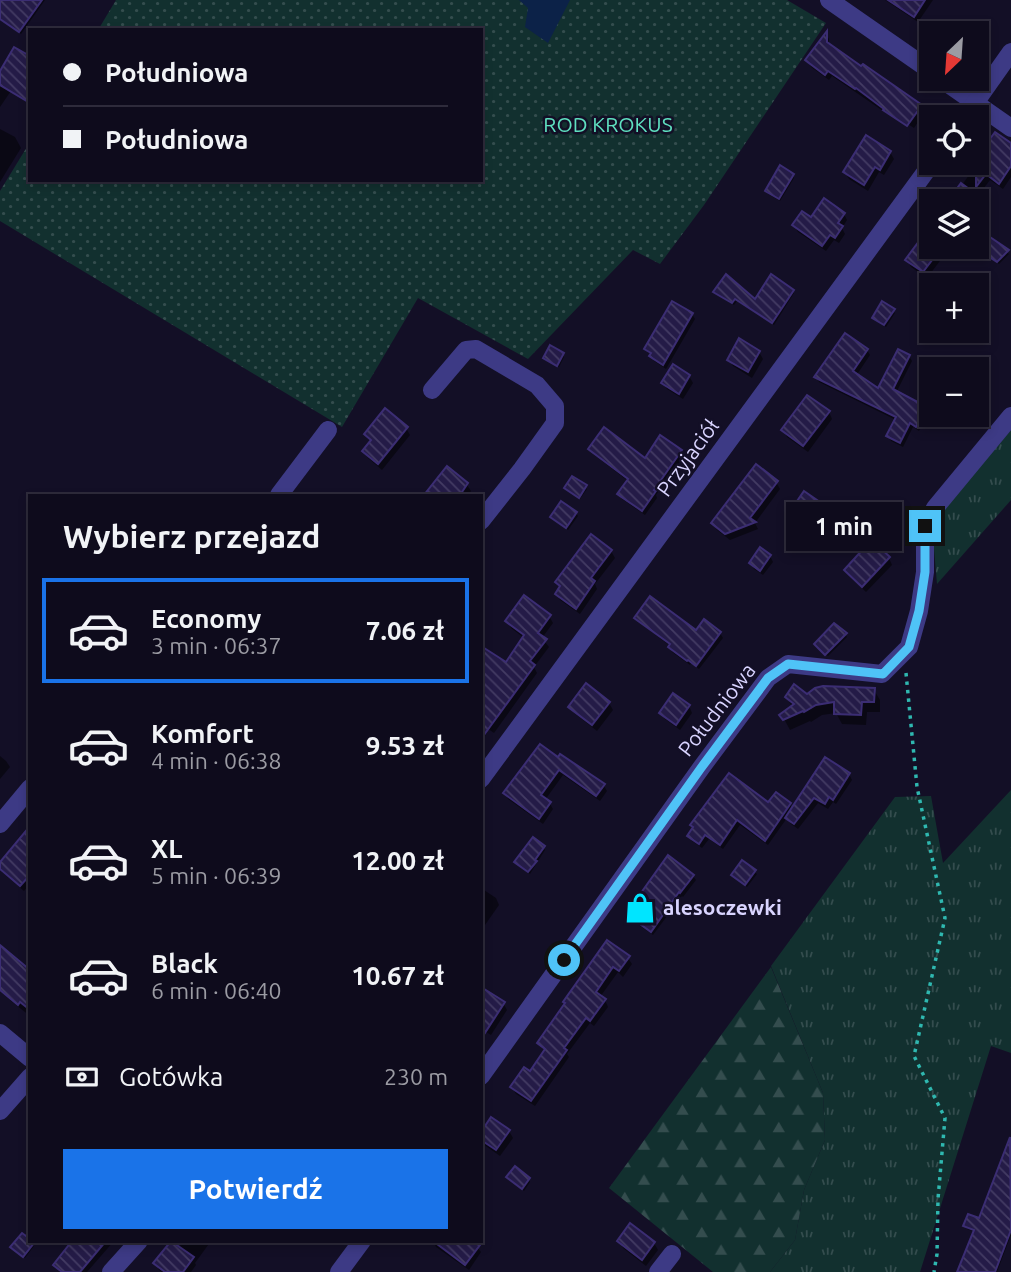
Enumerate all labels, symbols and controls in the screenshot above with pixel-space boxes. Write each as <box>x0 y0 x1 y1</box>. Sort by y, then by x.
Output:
north arrow <box>919 21 989 91</box>
map controls <box>919 21 989 427</box>
text: Południowa <box>105 58 248 87</box>
button: locate <box>919 105 989 175</box>
park label: ROD KROKUS <box>543 112 673 136</box>
text: Południowa <box>105 125 248 154</box>
button: layers <box>919 189 989 259</box>
button: + <box>919 273 989 343</box>
button: − <box>919 357 989 427</box>
street label: Przyjaciół <box>651 414 723 500</box>
callout: 1 min <box>785 502 900 550</box>
route end <box>909 510 941 542</box>
text: 1 min <box>815 514 873 539</box>
text: Wybierz przejazd <box>63 518 321 554</box>
icon: car <box>67 599 130 662</box>
text: Economy <box>151 604 261 633</box>
text: 7.06 zł <box>366 616 444 645</box>
text: 3 min · 06:37 <box>151 633 282 658</box>
street label: Południowa <box>673 658 760 760</box>
icon: car <box>67 714 130 777</box>
text: Komfort <box>151 719 254 748</box>
text: 9.53 zł <box>366 731 444 760</box>
text: 4 min · 06:38 <box>151 748 282 773</box>
icon: car <box>67 829 130 892</box>
text: XL <box>151 834 182 863</box>
text: 12.00 zł <box>351 846 444 875</box>
text: 5 min · 06:39 <box>151 863 282 888</box>
shop icon: alesoczewki <box>623 891 657 925</box>
place label: alesoczewki <box>663 895 782 919</box>
icon: car <box>67 944 130 1007</box>
route start <box>548 944 580 976</box>
text: Black <box>151 949 218 978</box>
text: 10.67 zł <box>351 961 444 990</box>
text: 6 min · 06:40 <box>151 978 282 1003</box>
icon: cash <box>63 1058 101 1096</box>
text: Gotówka <box>119 1062 223 1091</box>
text: 230 m <box>384 1064 448 1089</box>
button: Potwierdź <box>63 1149 448 1229</box>

